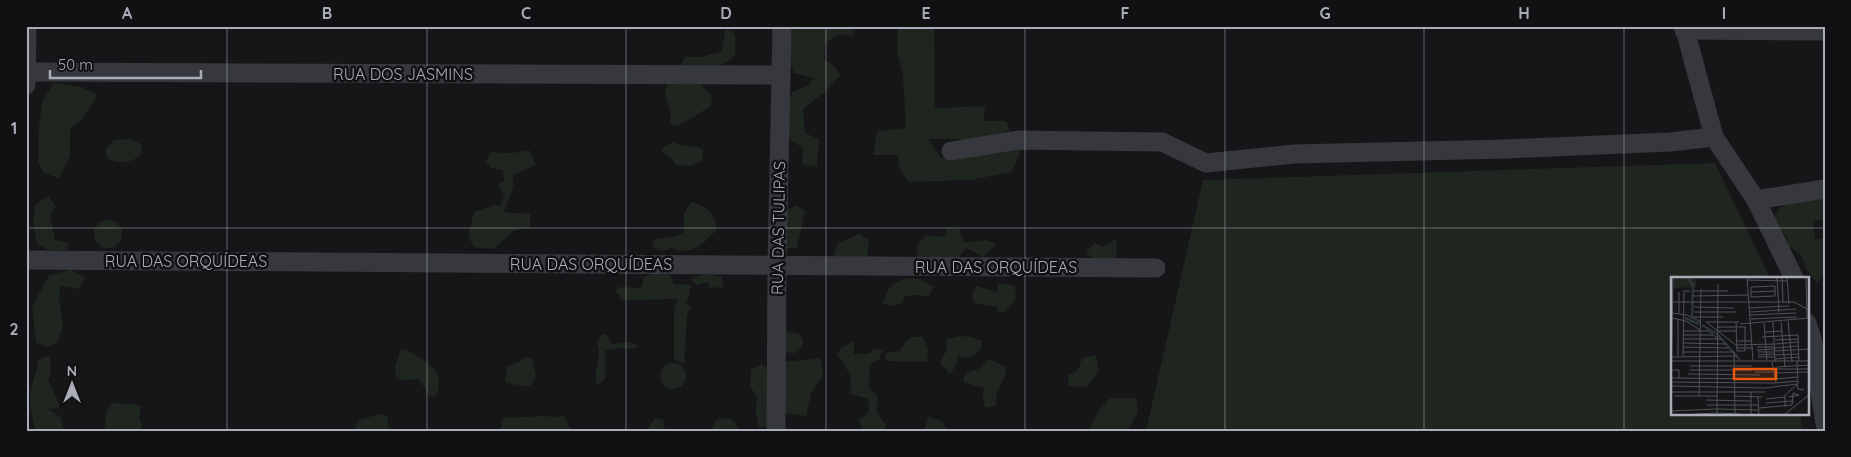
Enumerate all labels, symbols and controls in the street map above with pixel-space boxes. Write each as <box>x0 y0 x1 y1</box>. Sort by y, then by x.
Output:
text: A <box>122 3 133 23</box>
text: B <box>322 3 332 23</box>
text: C <box>521 3 531 23</box>
text: D <box>720 3 732 23</box>
text: E <box>921 3 931 23</box>
text: F <box>1121 3 1130 23</box>
text: G <box>1319 3 1331 23</box>
text: H <box>1518 3 1530 23</box>
text: I <box>1722 3 1726 23</box>
scale bar <box>50 48 201 80</box>
text: 50 m <box>58 55 93 74</box>
street label: RUA DOS JASMINS <box>333 64 473 84</box>
text: 1 <box>11 118 17 138</box>
street label: RUA DAS TULIPAS <box>767 161 789 295</box>
street label: RUA DAS ORQUÍDEAS <box>105 251 267 271</box>
street label: RUA DAS ORQUÍDEAS <box>510 254 672 274</box>
street label: RUA DAS ORQUÍDEAS <box>915 257 1077 277</box>
inset map <box>1671 277 1808 414</box>
text: 2 <box>9 319 19 339</box>
north arrow <box>48 360 98 410</box>
text: N <box>67 362 77 380</box>

